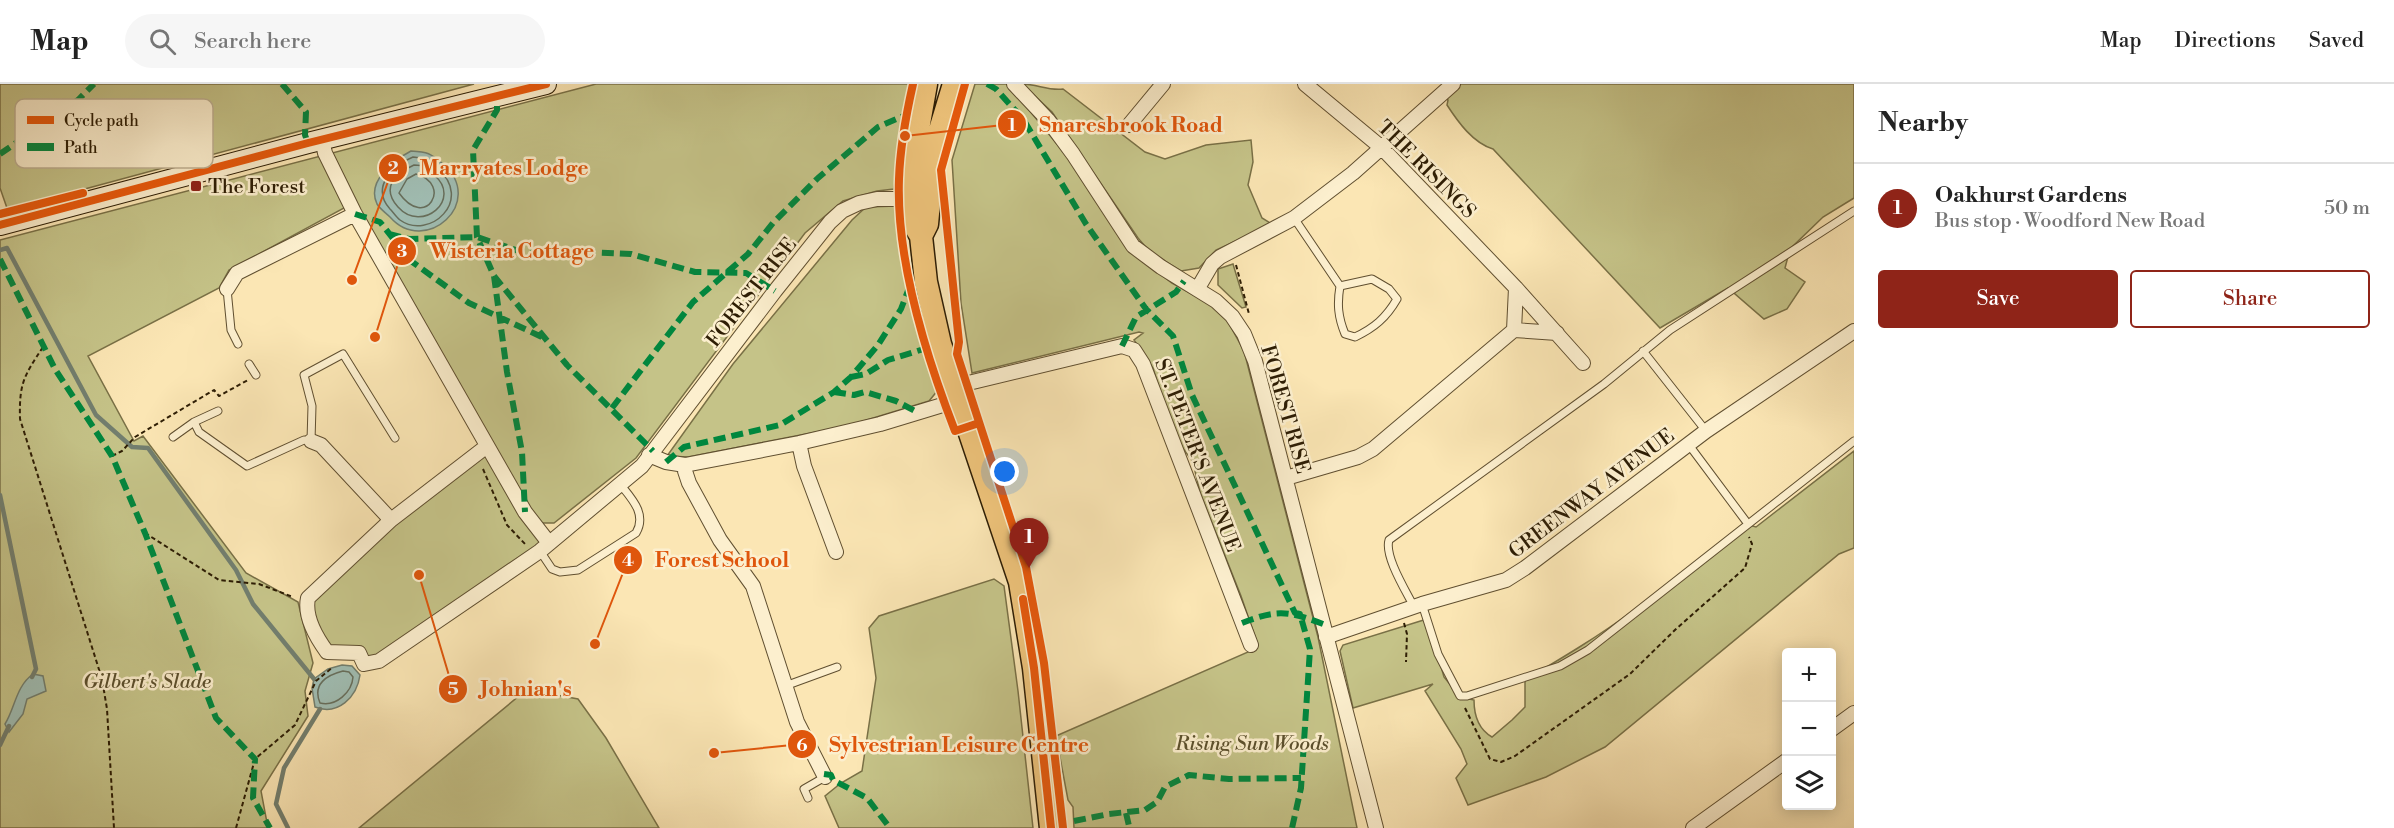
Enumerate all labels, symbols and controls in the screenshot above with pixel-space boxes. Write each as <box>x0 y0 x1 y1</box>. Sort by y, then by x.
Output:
search box <box>125 14 545 68</box>
text: Map <box>30 24 89 59</box>
icon: search <box>146 25 179 58</box>
text: Search here <box>194 28 311 55</box>
text: Map <box>2100 28 2142 54</box>
text: Directions <box>2175 28 2276 54</box>
text: Saved <box>2309 28 2364 54</box>
legend <box>15 99 213 168</box>
callout: Snaresbrook Road <box>997 105 1235 144</box>
text: Nearby <box>1878 107 1968 139</box>
text: Cycle path <box>64 111 139 131</box>
text: Snaresbrook Road <box>1039 113 1223 139</box>
text: 1 <box>1008 114 1017 137</box>
street label: THE RISINGS <box>1371 116 1480 225</box>
text: Path <box>64 138 98 158</box>
callout: Marryates Lodge <box>378 149 601 188</box>
text: Marryates Lodge <box>419 156 589 182</box>
text: 2 <box>387 157 399 180</box>
place label: The Forest <box>208 175 305 200</box>
marker: The Forest <box>189 179 203 193</box>
text: Oakhurst Gardens <box>1935 182 2127 209</box>
text: 1 <box>1893 196 1902 221</box>
text: 50 m <box>2324 196 2370 221</box>
text: Bus stop · Woodford New Road <box>1935 209 2205 234</box>
callout: Wisteria Cottage <box>387 231 606 270</box>
street label: FOREST RISE <box>701 233 803 353</box>
text: Wisteria Cottage <box>429 239 594 265</box>
text: 3 <box>397 240 408 263</box>
button: Save <box>1878 270 2118 328</box>
button: Share <box>2130 270 2370 328</box>
street label: FOREST RISE <box>1254 342 1315 477</box>
street label: ST. PETER'S AVENUE <box>1148 355 1245 556</box>
street label: GREENWAY AVENUE <box>1504 424 1680 565</box>
your location <box>990 457 1019 486</box>
pin: 1 <box>1010 518 1048 568</box>
callout: Forest School <box>613 540 801 579</box>
text: Forest School <box>655 548 789 574</box>
text: 4 <box>622 549 634 572</box>
map controls <box>1782 648 1836 810</box>
button: + <box>1782 648 1836 702</box>
callout: Johnian's <box>438 669 583 708</box>
park label: Gilbert's Slade <box>83 670 212 695</box>
text: Johnian's <box>477 677 572 703</box>
text: 5 <box>447 678 459 701</box>
button: − <box>1782 702 1836 756</box>
callout: Sylvestrian Leisure Centre <box>787 725 1101 764</box>
park label: Rising Sun Woods <box>1174 732 1329 757</box>
text: Sylvestrian Leisure Centre <box>829 733 1089 759</box>
text: 6 <box>796 734 808 757</box>
button: layers <box>1782 756 1836 810</box>

